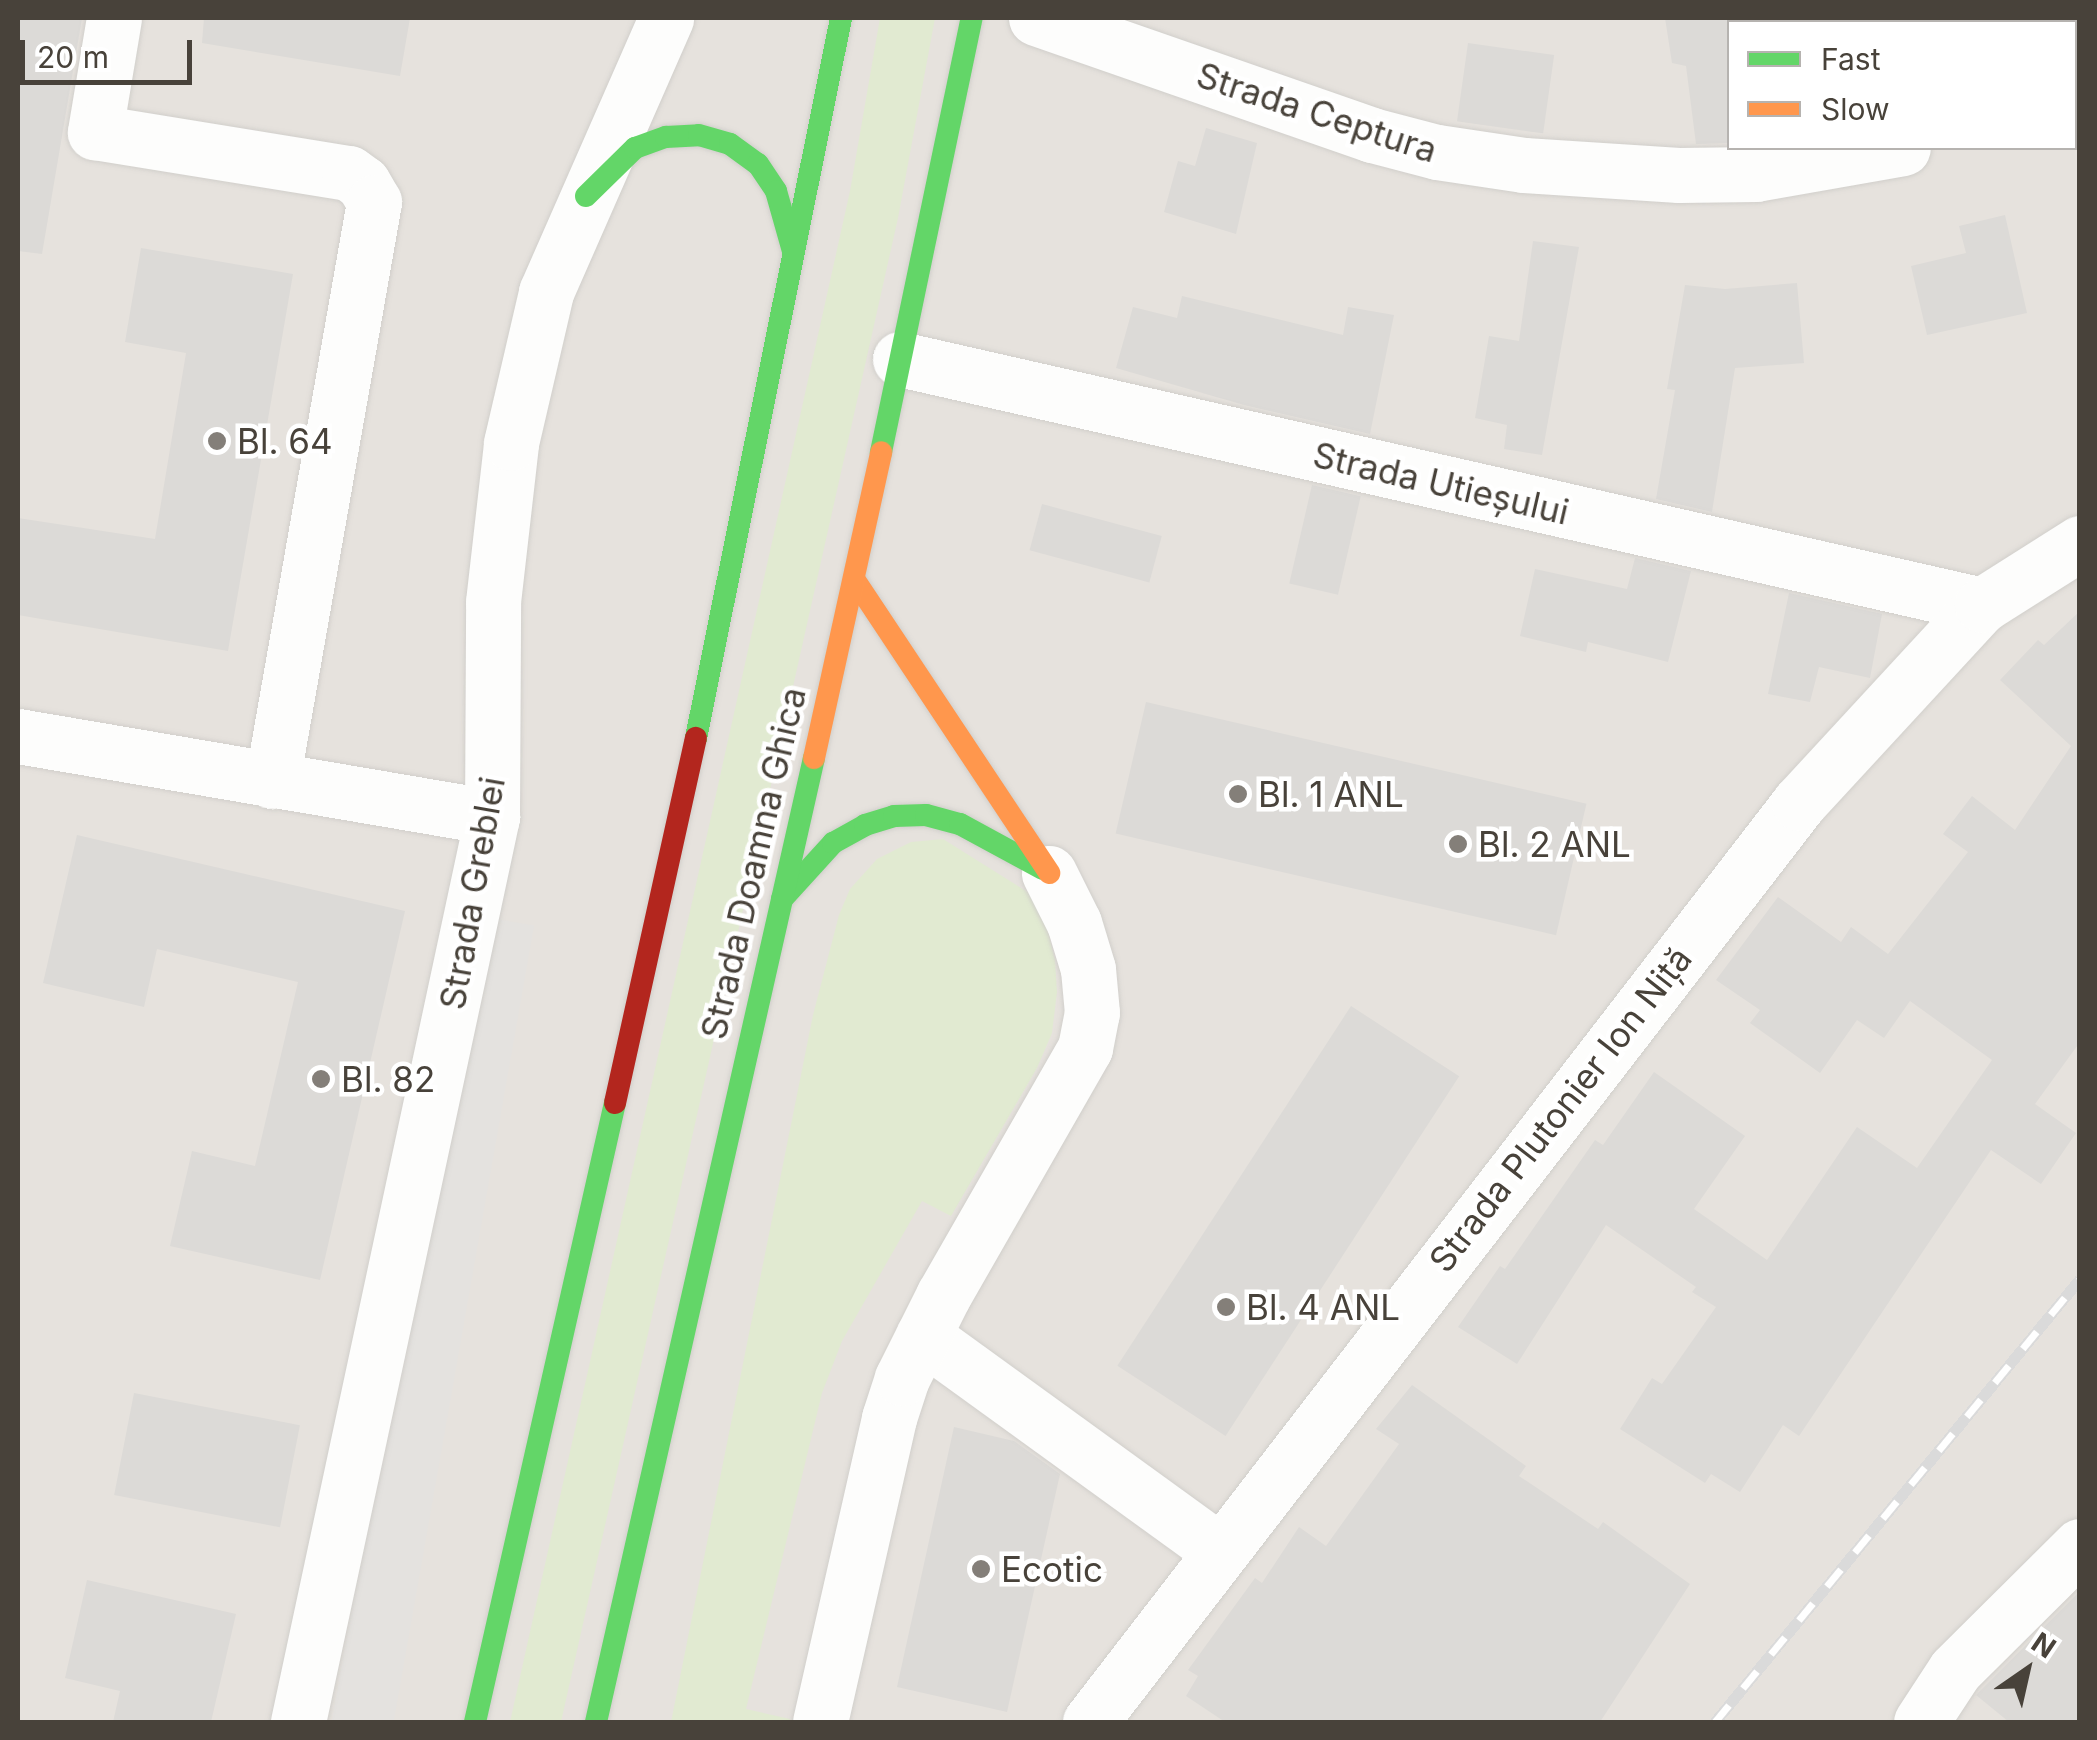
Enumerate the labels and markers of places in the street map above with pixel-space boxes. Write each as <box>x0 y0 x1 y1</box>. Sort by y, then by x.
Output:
place label: Bl. 64 <box>237 420 333 462</box>
marker: Bl. 64 <box>206 430 228 452</box>
place label: Bl. 1 ANL <box>1258 773 1404 815</box>
marker: Bl. 1 ANL <box>1227 783 1249 805</box>
place label: Bl. 2 ANL <box>1478 823 1631 865</box>
marker: Bl. 2 ANL <box>1447 833 1469 855</box>
place label: Bl. 82 <box>341 1058 435 1100</box>
marker: Bl. 82 <box>310 1068 332 1090</box>
place label: Bl. 4 ANL <box>1246 1286 1400 1328</box>
marker: Bl. 4 ANL <box>1215 1296 1237 1318</box>
place label: Ecotic <box>1001 1548 1103 1590</box>
marker: Ecotic <box>970 1558 992 1580</box>

